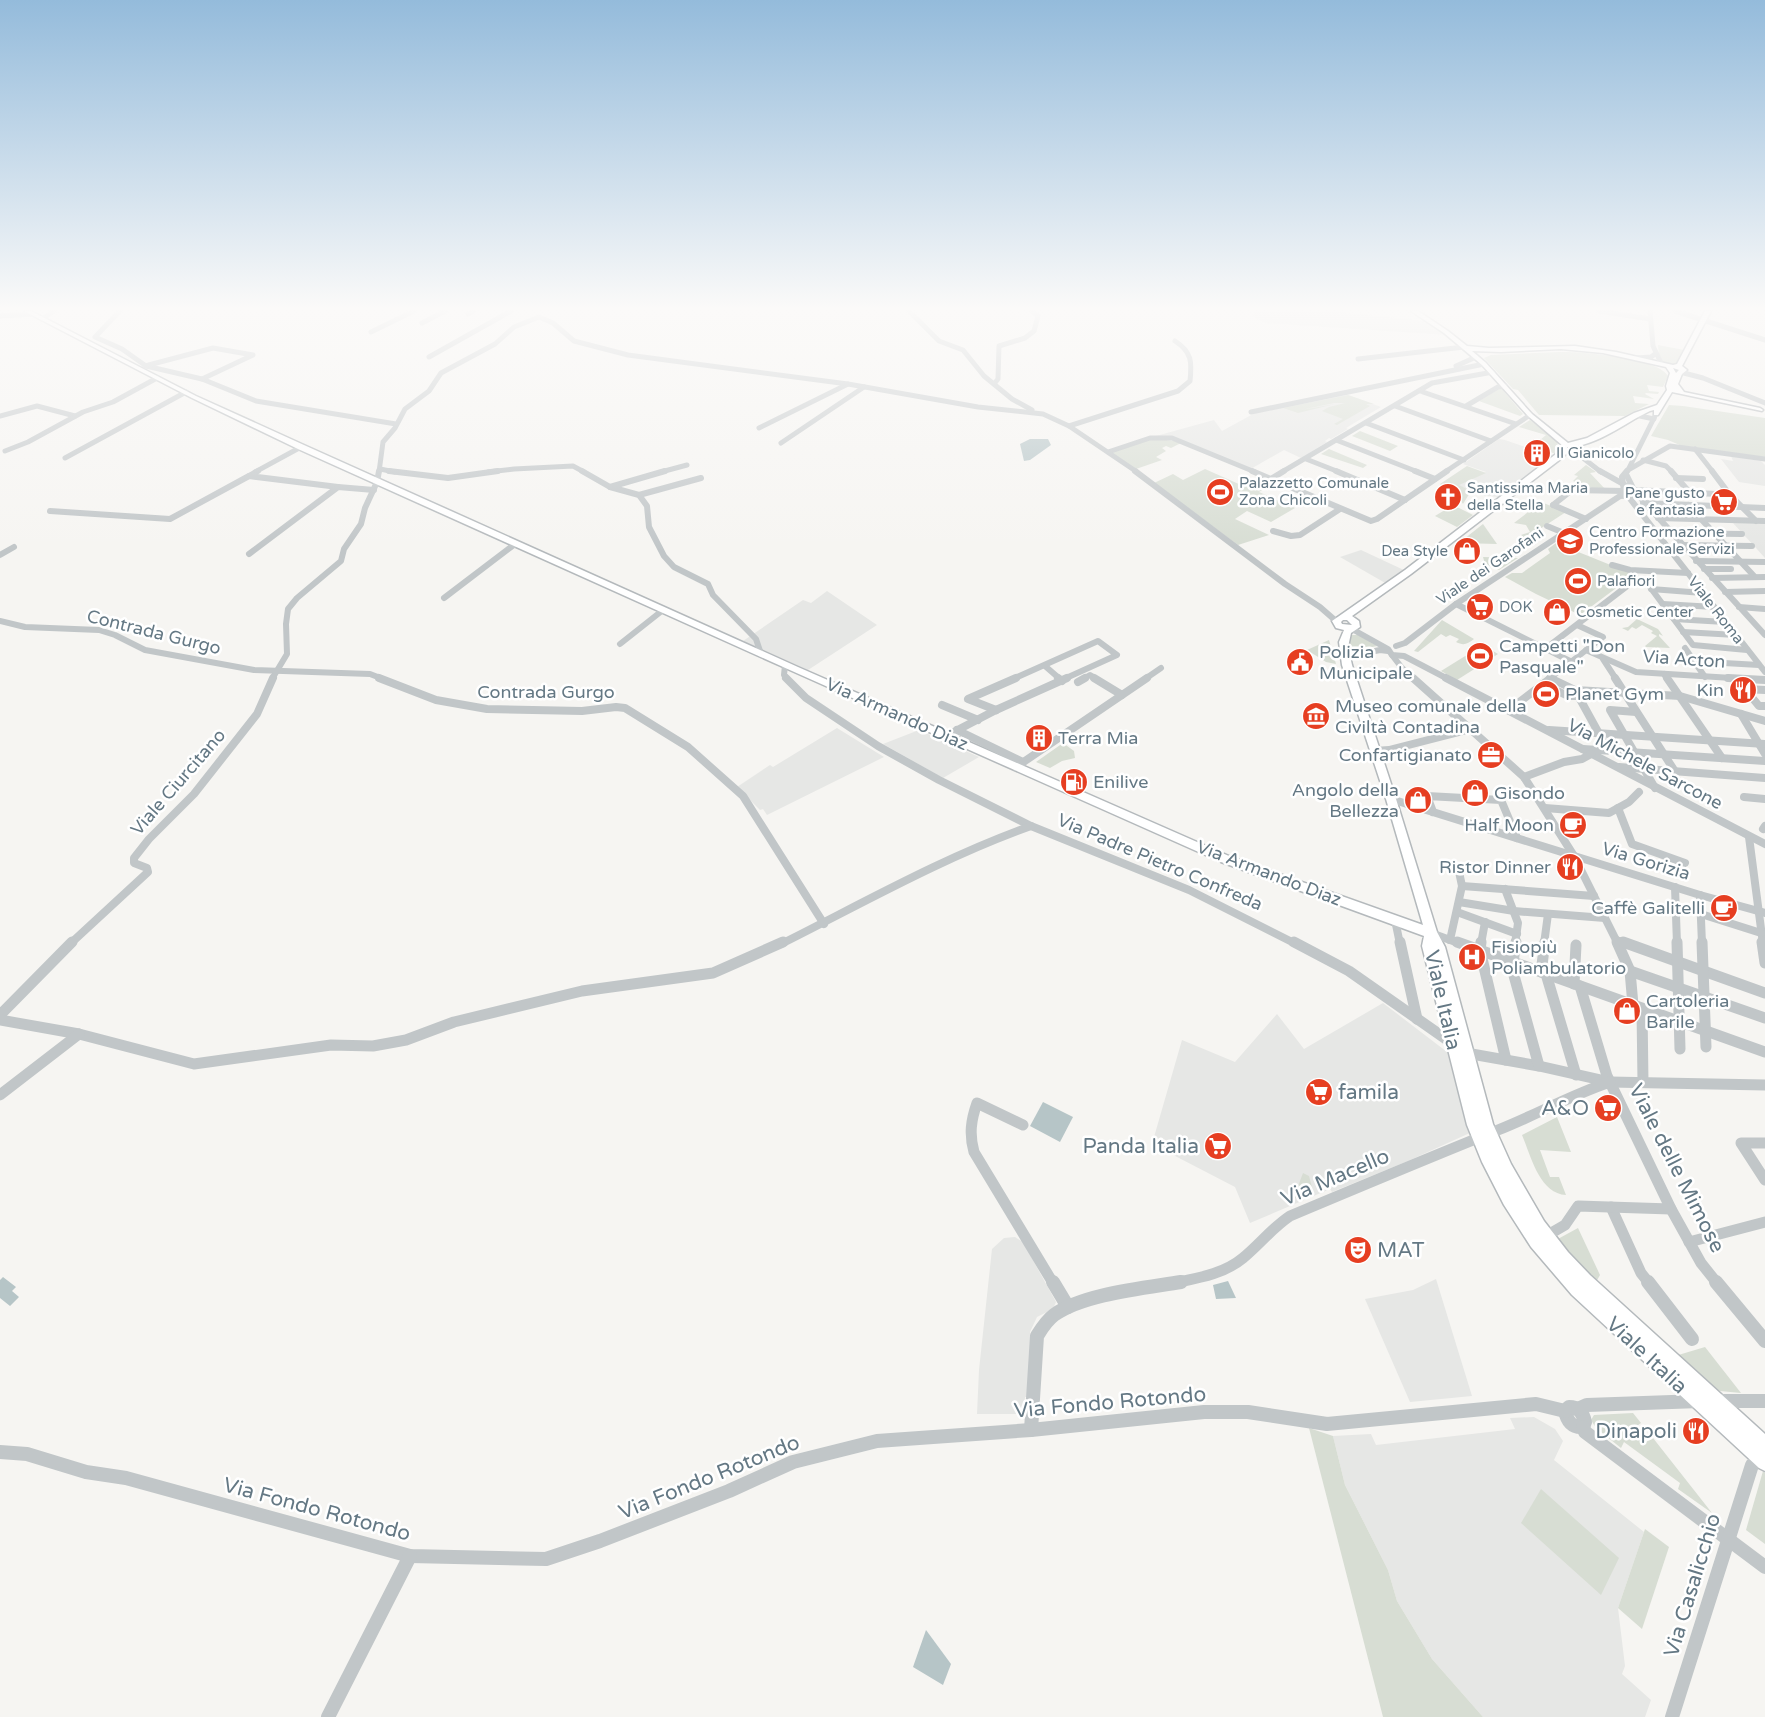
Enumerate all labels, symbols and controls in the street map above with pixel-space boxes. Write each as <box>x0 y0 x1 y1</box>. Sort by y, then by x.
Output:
building icon: Il Gianicolo <box>1522 438 1552 468</box>
place label: Il Gianicolo <box>1556 444 1634 462</box>
place label: Palazzetto Comunale Zona Chicoli <box>1239 474 1389 509</box>
sports icon: Palazzetto Comunale Zona Chicoli <box>1205 477 1235 507</box>
place label: Santissima Maria della Stella <box>1467 479 1588 514</box>
church icon: Santissima Maria della Stella <box>1433 482 1463 512</box>
place label: Pane gusto e fantasia <box>1625 484 1705 519</box>
supermarket icon: Pane gusto e fantasia <box>1709 487 1739 517</box>
place label: Centro Formazione Professionale Servizi <box>1589 523 1735 558</box>
street label: Viale dei Garofani <box>1433 524 1547 608</box>
school or university icon: Centro Formazione Professionale Servizi <box>1555 526 1585 556</box>
shop icon: Dea Style <box>1452 536 1482 566</box>
place label: Dea Style <box>1381 542 1448 560</box>
sports icon: Palafiori <box>1563 566 1593 596</box>
place label: Palafiori <box>1597 572 1655 590</box>
street label: Viale Roma <box>1684 573 1748 647</box>
supermarket icon: DOK <box>1465 592 1495 622</box>
shop icon: Cosmetic Center <box>1542 597 1572 627</box>
place label: DOK <box>1499 598 1533 616</box>
place label: Cosmetic Center <box>1576 603 1694 621</box>
street label: Contrada Gurgo <box>85 605 223 659</box>
place label: Campetti "Don Pasquale" <box>1499 635 1625 678</box>
place label: Polizia Municipale <box>1319 641 1413 684</box>
sports icon: Campetti "Don Pasquale" <box>1465 641 1495 671</box>
street label: Via Acton <box>1642 645 1726 673</box>
public building icon: Polizia Municipale <box>1285 647 1315 677</box>
street label: Via Armando Diaz <box>823 673 972 755</box>
restaurant icon: Kin <box>1728 675 1758 705</box>
sports icon: Planet Gym <box>1531 679 1561 709</box>
place label: Kin <box>1696 679 1724 701</box>
street label: Contrada Gurgo <box>477 681 615 703</box>
place label: Planet Gym <box>1565 683 1664 705</box>
place label: Museo comunale della Civiltà Contadina <box>1335 695 1527 738</box>
museum icon: Museo comunale della Civiltà Contadina <box>1301 701 1331 731</box>
street label: Via Michele Sarcone <box>1564 714 1726 814</box>
building icon: Terra Mia <box>1024 723 1054 753</box>
street label: Viale Ciurcitano <box>126 724 230 840</box>
place label: Terra Mia <box>1058 727 1138 749</box>
office icon: Confartigianato <box>1476 740 1506 770</box>
place label: Confartigianato <box>1339 744 1472 766</box>
fuel station icon: Enilive <box>1059 767 1089 797</box>
place label: Enilive <box>1093 771 1148 793</box>
shop icon: Gisondo <box>1460 778 1490 808</box>
place label: Angolo della Bellezza <box>1292 779 1399 822</box>
place label: Gisondo <box>1494 782 1565 804</box>
shop icon: Angolo della Bellezza <box>1403 785 1433 815</box>
street label: Via Padre Pietro Confreda <box>1054 809 1266 915</box>
cafe icon: Half Moon <box>1558 810 1588 840</box>
place label: Half Moon <box>1464 814 1554 836</box>
street label: Via Armando Diaz <box>1194 835 1345 911</box>
street label: Via Gorizia <box>1599 837 1693 885</box>
restaurant icon: Ristor Dinner <box>1555 852 1585 882</box>
place label: Ristor Dinner <box>1439 856 1551 878</box>
cafe icon: Caffè Galitelli <box>1709 893 1739 923</box>
place label: Caffè Galitelli <box>1591 897 1705 919</box>
place label: Fisiopiù Poliambulatorio <box>1491 936 1626 979</box>
hospital icon: Fisiopiù Poliambulatorio <box>1457 942 1487 972</box>
street label: Viale Italia <box>1419 948 1466 1053</box>
place label: Cartoleria Barile <box>1646 990 1729 1033</box>
shop icon: Cartoleria Barile <box>1612 996 1642 1026</box>
supermarket icon: famila <box>1304 1077 1334 1107</box>
place label: famila <box>1338 1080 1399 1105</box>
street label: Viale delle Mimose <box>1623 1080 1730 1257</box>
supermarket icon: A&O <box>1593 1093 1623 1123</box>
place label: A&O <box>1541 1096 1589 1121</box>
supermarket icon: Panda Italia <box>1203 1131 1233 1161</box>
place label: Panda Italia <box>1082 1134 1199 1159</box>
street label: Via Macello <box>1277 1143 1393 1211</box>
theatre icon: MAT <box>1343 1235 1373 1265</box>
place label: MAT <box>1377 1238 1425 1263</box>
street label: Viale Italia <box>1601 1312 1692 1399</box>
street label: Via Fondo Rotondo <box>1013 1382 1207 1423</box>
restaurant icon: Dinapoli <box>1681 1416 1711 1446</box>
place label: Dinapoli <box>1595 1419 1677 1444</box>
street label: Via Fondo Rotondo <box>615 1430 803 1525</box>
street label: Via Fondo Rotondo <box>220 1472 413 1547</box>
street label: Via Casalicchio <box>1659 1510 1726 1660</box>

